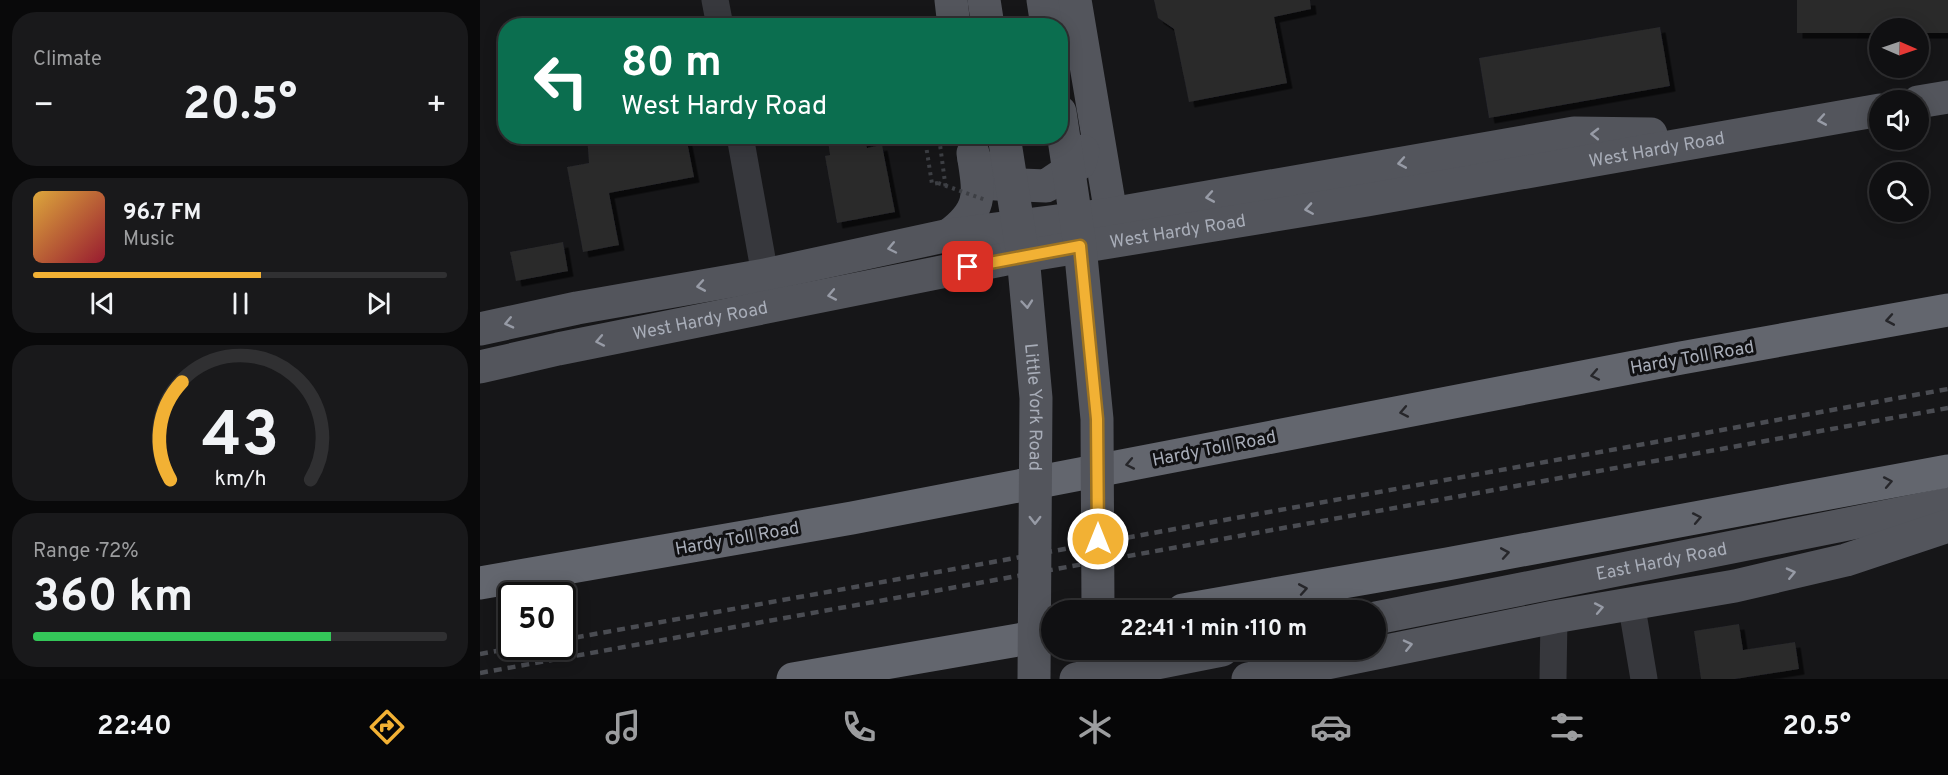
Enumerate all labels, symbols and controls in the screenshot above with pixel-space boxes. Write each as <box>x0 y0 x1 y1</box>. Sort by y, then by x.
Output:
north arrow <box>1869 18 1929 78</box>
map controls <box>1869 18 1929 222</box>
text: 80 m <box>621 38 722 91</box>
icon: left <box>522 42 600 120</box>
text: Climate <box>33 47 102 73</box>
text: 20.5° <box>183 78 297 135</box>
text: − <box>33 86 54 128</box>
text: + <box>426 86 447 128</box>
text: West Hardy Road <box>621 90 827 124</box>
button: sound <box>1869 90 1929 150</box>
one-way arrow <box>1817 113 1827 126</box>
street label: West Hardy Road <box>1587 127 1727 174</box>
one-way arrow <box>1590 127 1599 140</box>
one-way arrow <box>1397 157 1407 169</box>
button: search <box>1869 162 1929 222</box>
one-way arrow <box>1205 190 1215 203</box>
text: 96.7 FM <box>123 200 201 227</box>
one-way arrow <box>1305 202 1315 215</box>
street label: West Hardy Road <box>1108 210 1248 255</box>
text: Music <box>123 227 175 253</box>
one-way arrow <box>887 240 897 253</box>
pin <box>942 241 993 292</box>
icon: arrive <box>951 250 984 283</box>
one-way arrow <box>696 279 706 292</box>
icon: previous <box>86 287 119 320</box>
icon: pause <box>224 287 257 320</box>
icon: next <box>362 287 395 320</box>
one-way arrow <box>828 288 838 301</box>
street label: West Hardy Road <box>631 297 770 347</box>
one-way arrow <box>1020 300 1033 309</box>
one-way arrow <box>1886 314 1895 326</box>
one-way arrow <box>505 316 515 329</box>
one-way arrow <box>595 334 605 347</box>
street label: Hardy Toll Road <box>1628 336 1756 381</box>
street label: Little York Road <box>1018 342 1046 471</box>
one-way arrow <box>1591 368 1601 381</box>
text: 43 <box>201 399 279 478</box>
one-way arrow <box>1399 405 1409 418</box>
street label: Hardy Toll Road <box>1150 426 1278 473</box>
one-way arrow <box>1125 457 1135 470</box>
text: km/h <box>214 466 266 493</box>
one-way arrow <box>1883 476 1893 489</box>
position arrow <box>1066 507 1130 571</box>
one-way arrow <box>1691 512 1701 525</box>
one-way arrow <box>1029 515 1041 524</box>
street label: Hardy Toll Road <box>673 517 801 562</box>
street label: East Hardy Road <box>1594 538 1729 587</box>
text: Range · 72% <box>33 539 139 565</box>
one-way arrow <box>1500 548 1510 560</box>
one-way arrow <box>1785 567 1795 580</box>
text: 360 km <box>33 570 193 627</box>
speed limit sign: 50 <box>498 582 576 660</box>
one-way arrow <box>1298 584 1307 596</box>
one-way arrow <box>1594 602 1604 615</box>
text: 22:41 · 1 min · 110 m <box>1120 616 1307 643</box>
one-way arrow <box>1402 640 1412 653</box>
icon: directions <box>366 706 408 748</box>
icon: music <box>602 706 644 748</box>
icon: phone <box>838 706 880 748</box>
icon: climate <box>1074 706 1116 748</box>
icon: car <box>1310 706 1352 748</box>
icon: filters <box>1546 706 1588 748</box>
text: 22:40 <box>97 710 172 744</box>
text: 20.5° <box>1782 710 1851 744</box>

